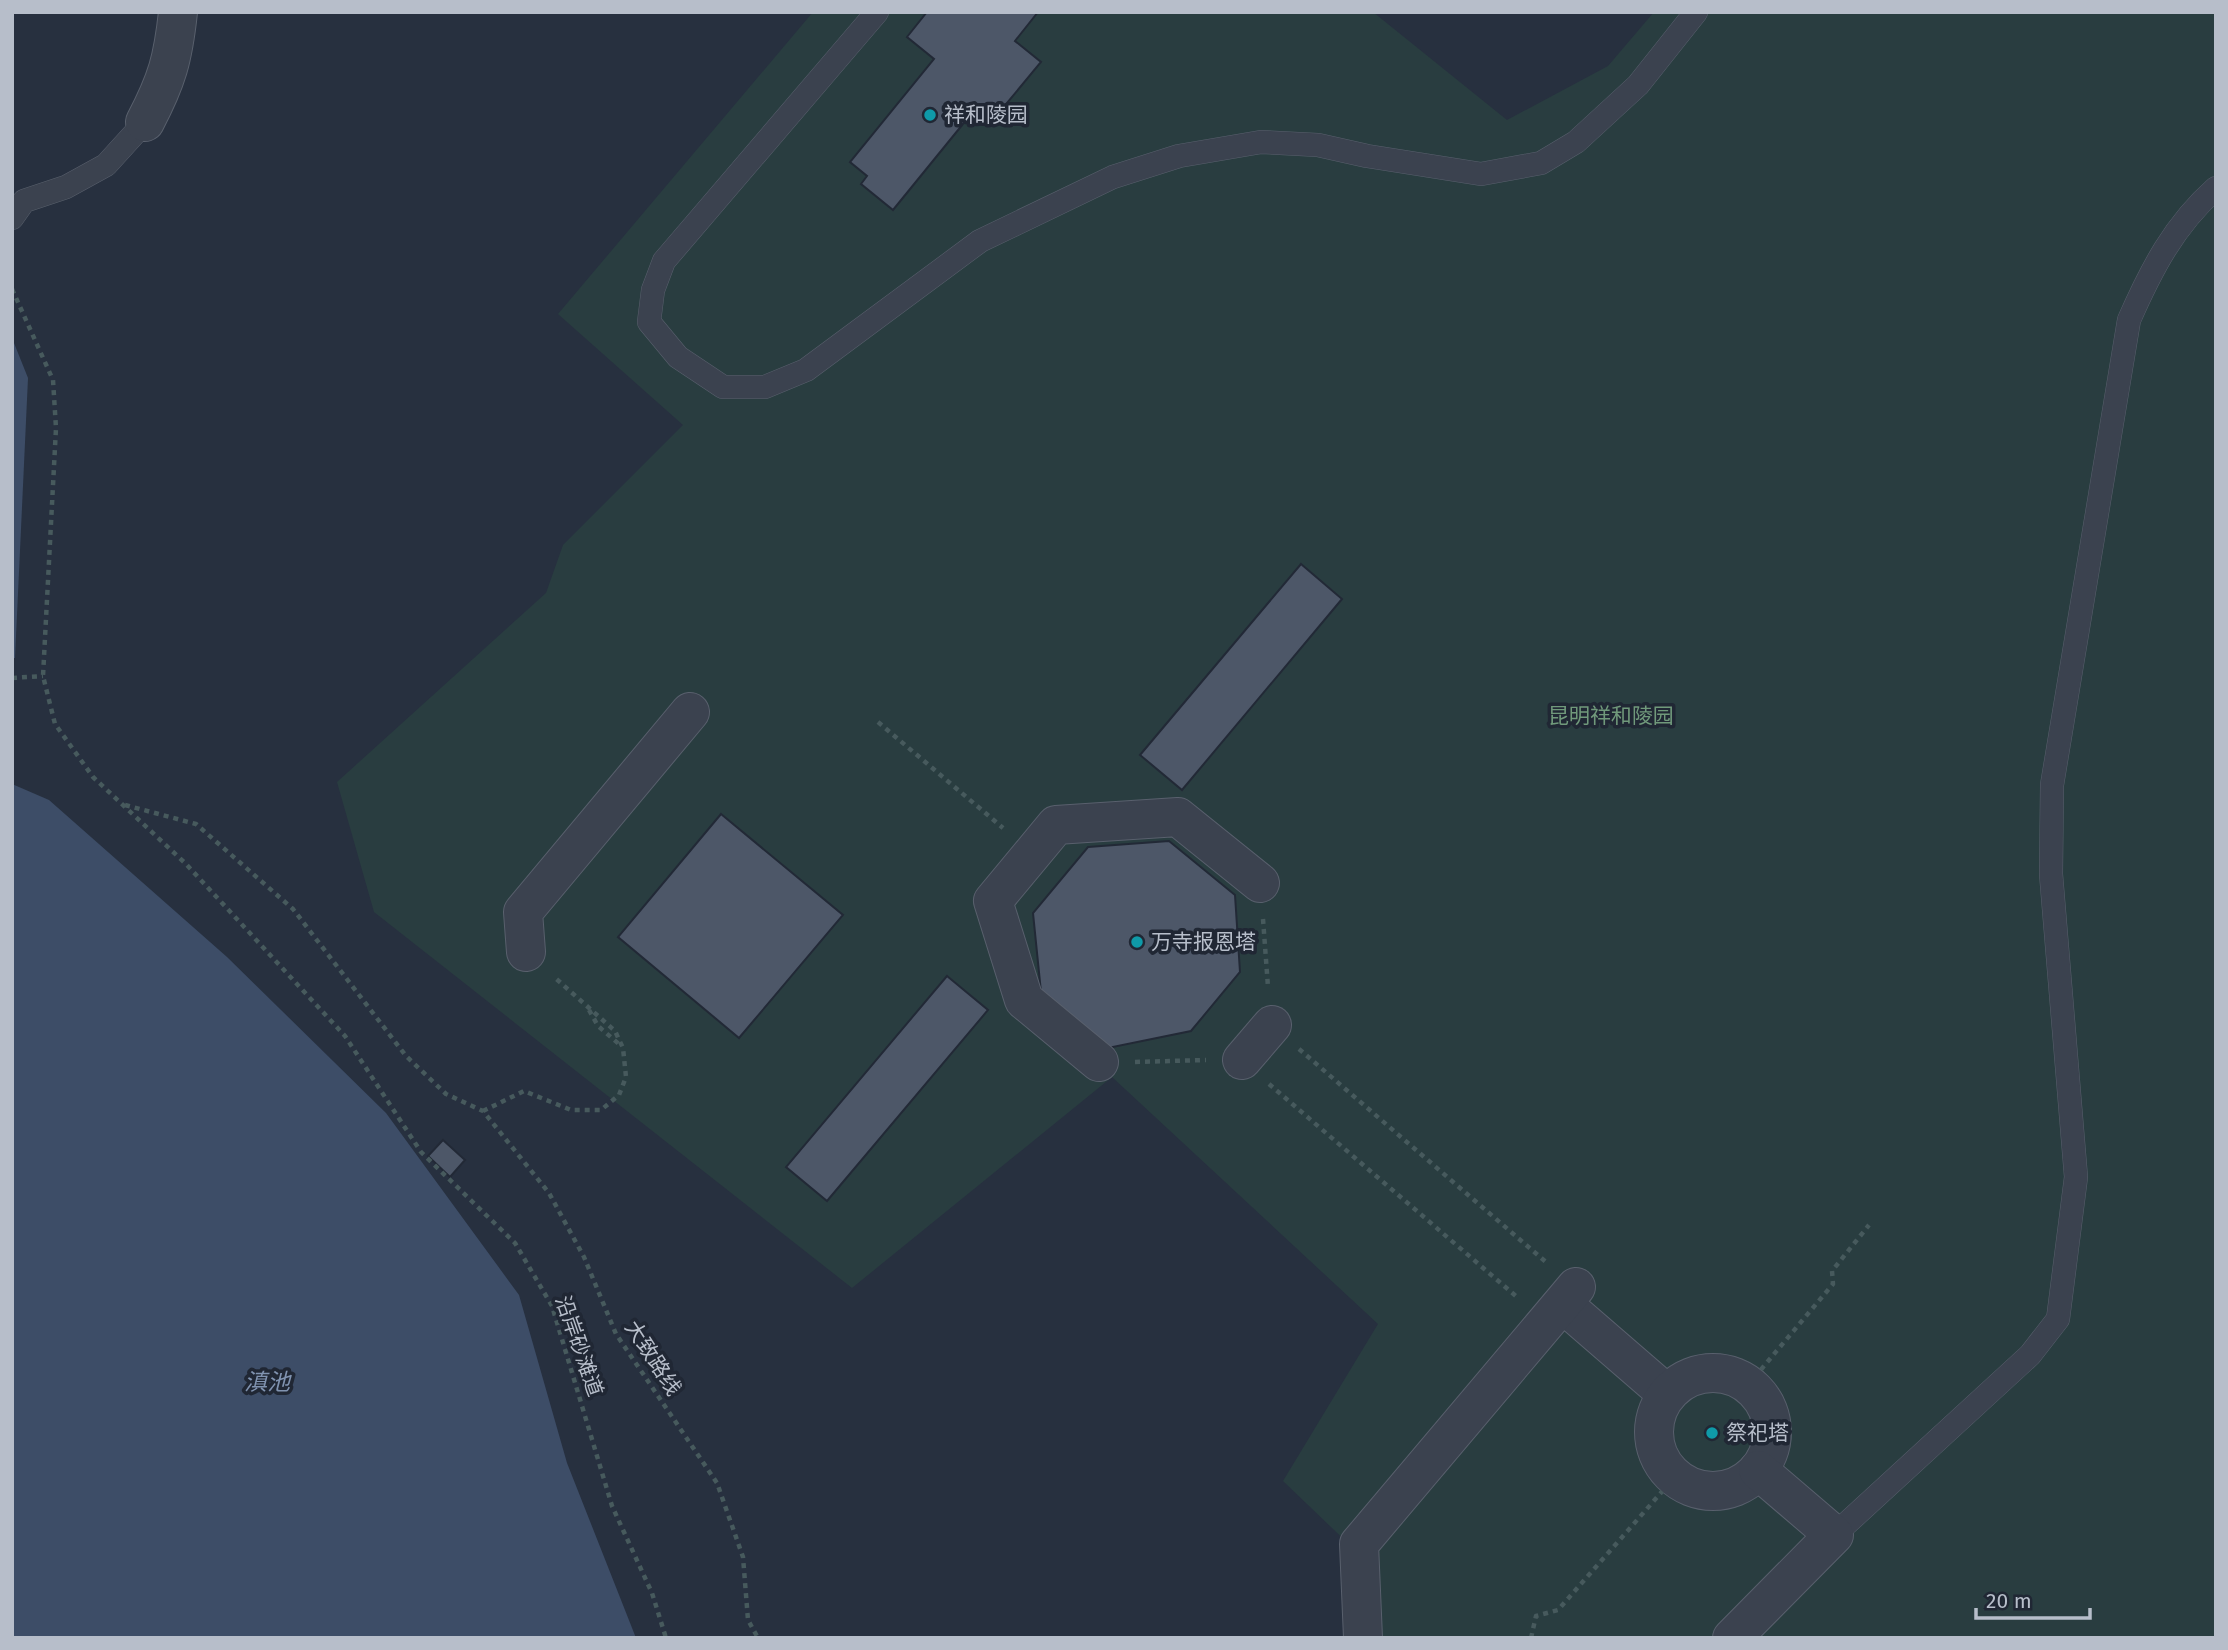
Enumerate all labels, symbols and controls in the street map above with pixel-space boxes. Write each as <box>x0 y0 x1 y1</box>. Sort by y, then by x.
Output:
place label: 祥和陵园 <box>944 102 1028 128</box>
marker: 祥和陵园 <box>922 107 938 123</box>
park label: 昆明祥和陵园 <box>1548 703 1674 729</box>
place label: 万寺报恩塔 <box>1151 929 1256 955</box>
marker: 万寺报恩塔 <box>1129 934 1145 950</box>
street label: 沿岸砂滩道 <box>550 1292 608 1400</box>
street label: 大致路线 <box>619 1316 687 1400</box>
water label: 滇池 <box>244 1368 292 1396</box>
place label: 祭祀塔 <box>1726 1420 1789 1446</box>
marker: 祭祀塔 <box>1704 1425 1720 1441</box>
scale bar <box>1976 1576 2090 1620</box>
text: 20 m <box>1986 1588 2032 1614</box>

